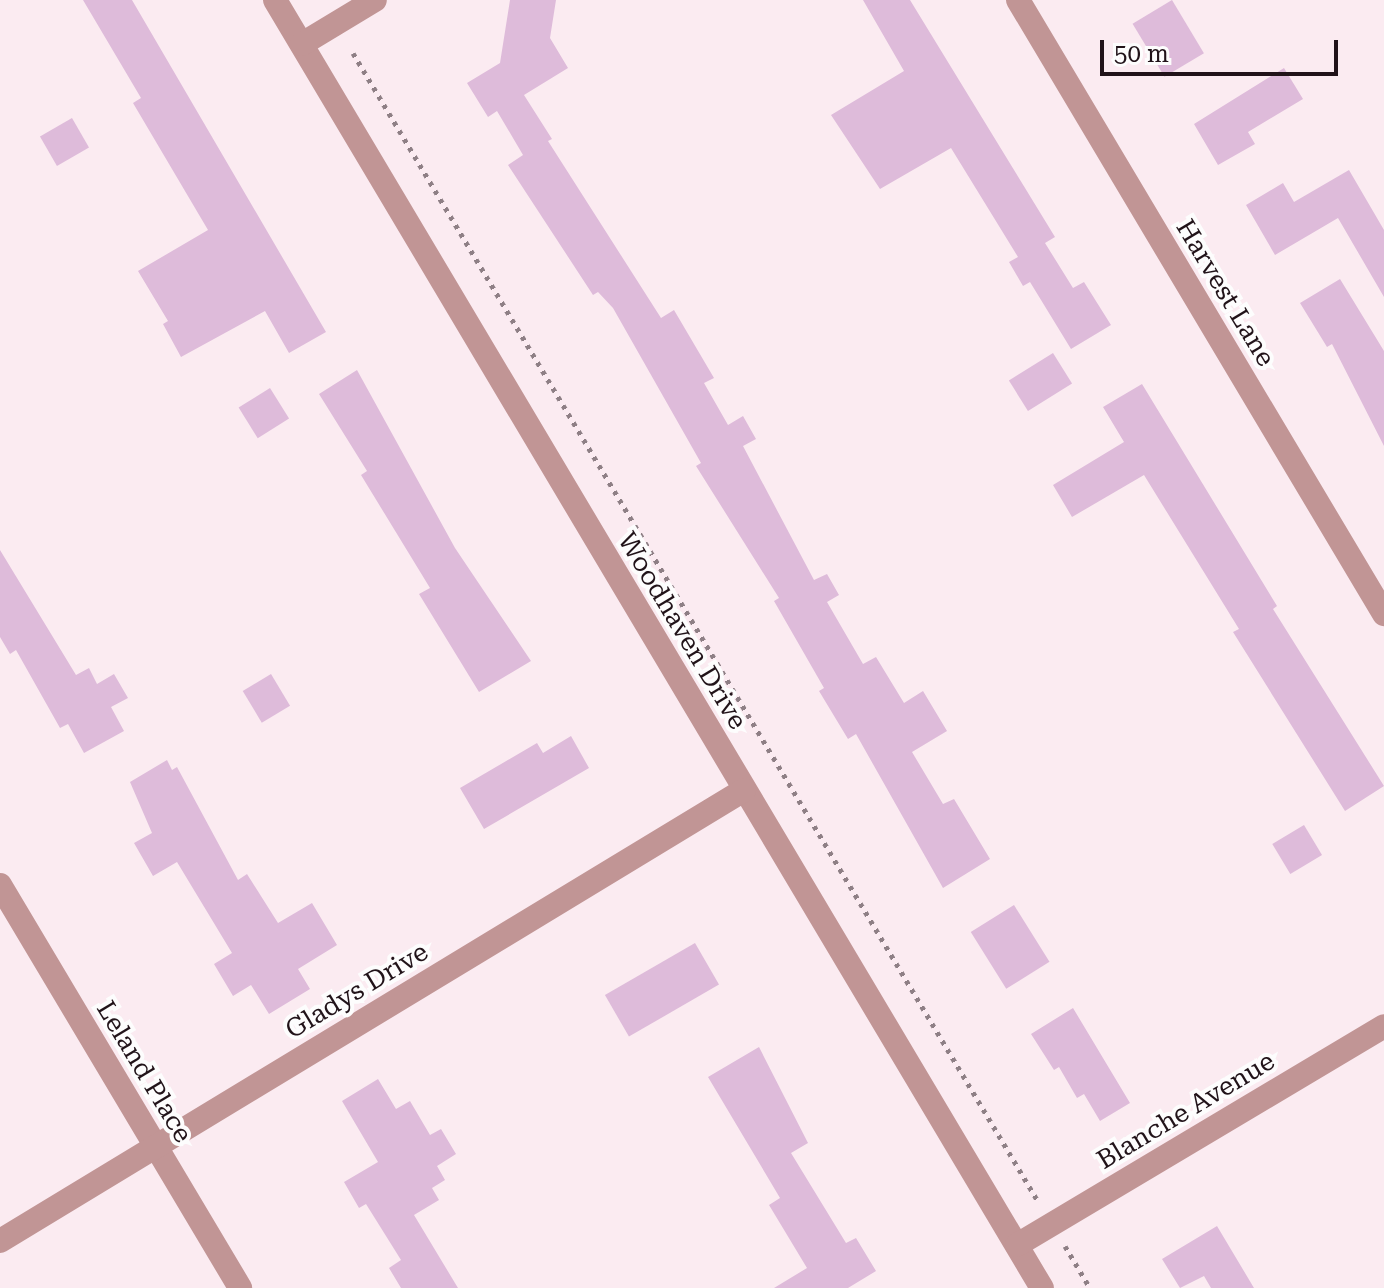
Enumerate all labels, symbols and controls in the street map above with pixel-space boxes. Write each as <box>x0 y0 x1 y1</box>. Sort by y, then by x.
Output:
scale bar <box>1104 24 1342 74</box>
text: 50 m <box>1114 40 1169 68</box>
street label: Harvest Lane <box>1169 214 1281 372</box>
street label: Woodhaven Drive <box>611 527 753 735</box>
street label: Gladys Drive <box>280 936 434 1046</box>
street label: Leland Place <box>90 996 198 1148</box>
street label: Blanche Avenue <box>1092 1046 1280 1176</box>

